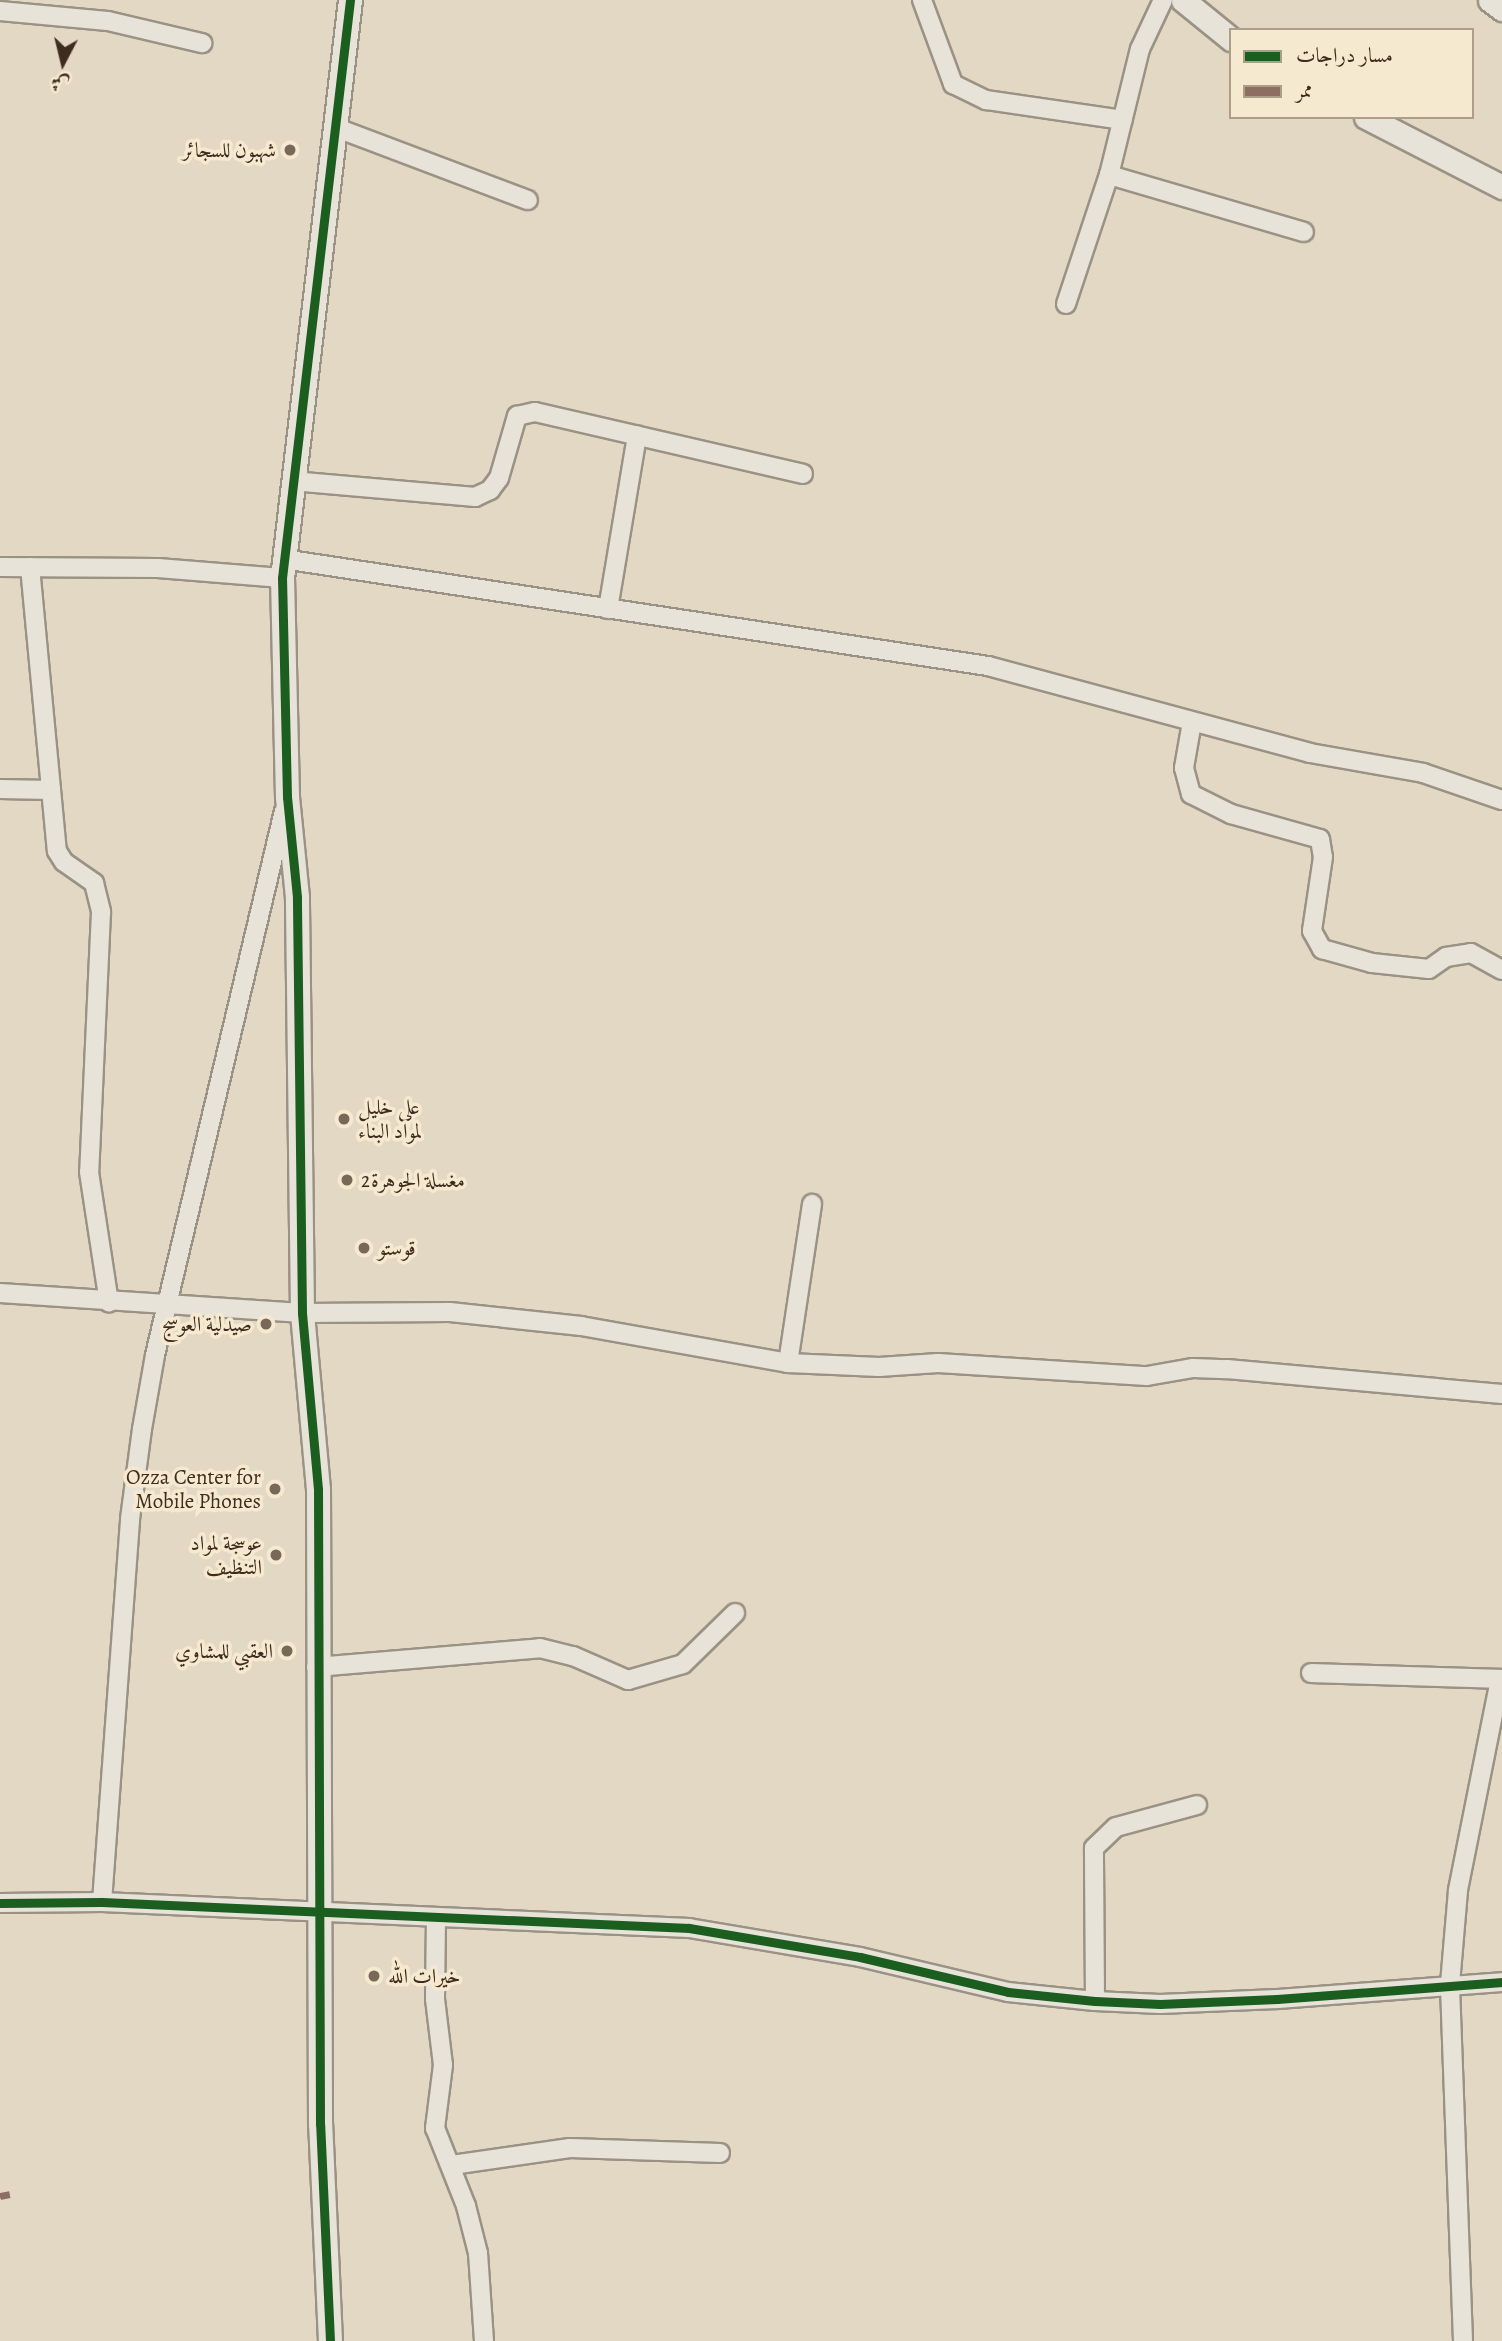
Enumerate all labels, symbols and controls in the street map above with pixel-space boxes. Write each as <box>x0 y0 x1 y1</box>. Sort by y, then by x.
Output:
north arrow <box>28 28 98 98</box>
legend <box>1229 28 1474 119</box>
text: مسار دراجات <box>1296 41 1393 69</box>
text: ش <box>50 70 71 98</box>
text: ممر <box>1296 76 1313 104</box>
place label: شهبون للسجائر <box>182 137 276 163</box>
marker: شهبون للسجائر <box>282 142 298 158</box>
place label: علي خليل لمواد البناء <box>358 1094 422 1144</box>
marker: علي خليل لمواد البناء <box>336 1111 352 1127</box>
place label: مغسلة الجوهرة2 <box>361 1167 465 1193</box>
marker: مغسلة الجوهرة2 <box>339 1172 355 1188</box>
place label: قوستو <box>378 1235 416 1261</box>
marker: قوستو <box>356 1240 372 1256</box>
place label: صيدلية العوسج <box>162 1311 252 1337</box>
marker: صيدلية العوسج <box>258 1316 274 1332</box>
place label: Ozza Center for Mobile Phones <box>126 1464 261 1514</box>
marker: Ozza Center for Mobile Phones <box>267 1481 283 1497</box>
place label: عوسجة لمواد التنظيف <box>190 1530 262 1580</box>
marker: عوسجة لمواد التنظيف <box>268 1547 284 1563</box>
place label: العقبي للمشاوي <box>175 1638 273 1664</box>
marker: العقبي للمشاوي <box>279 1643 295 1659</box>
place label: خيرات الله <box>388 1963 460 1989</box>
marker: خيرات الله <box>366 1968 382 1984</box>

